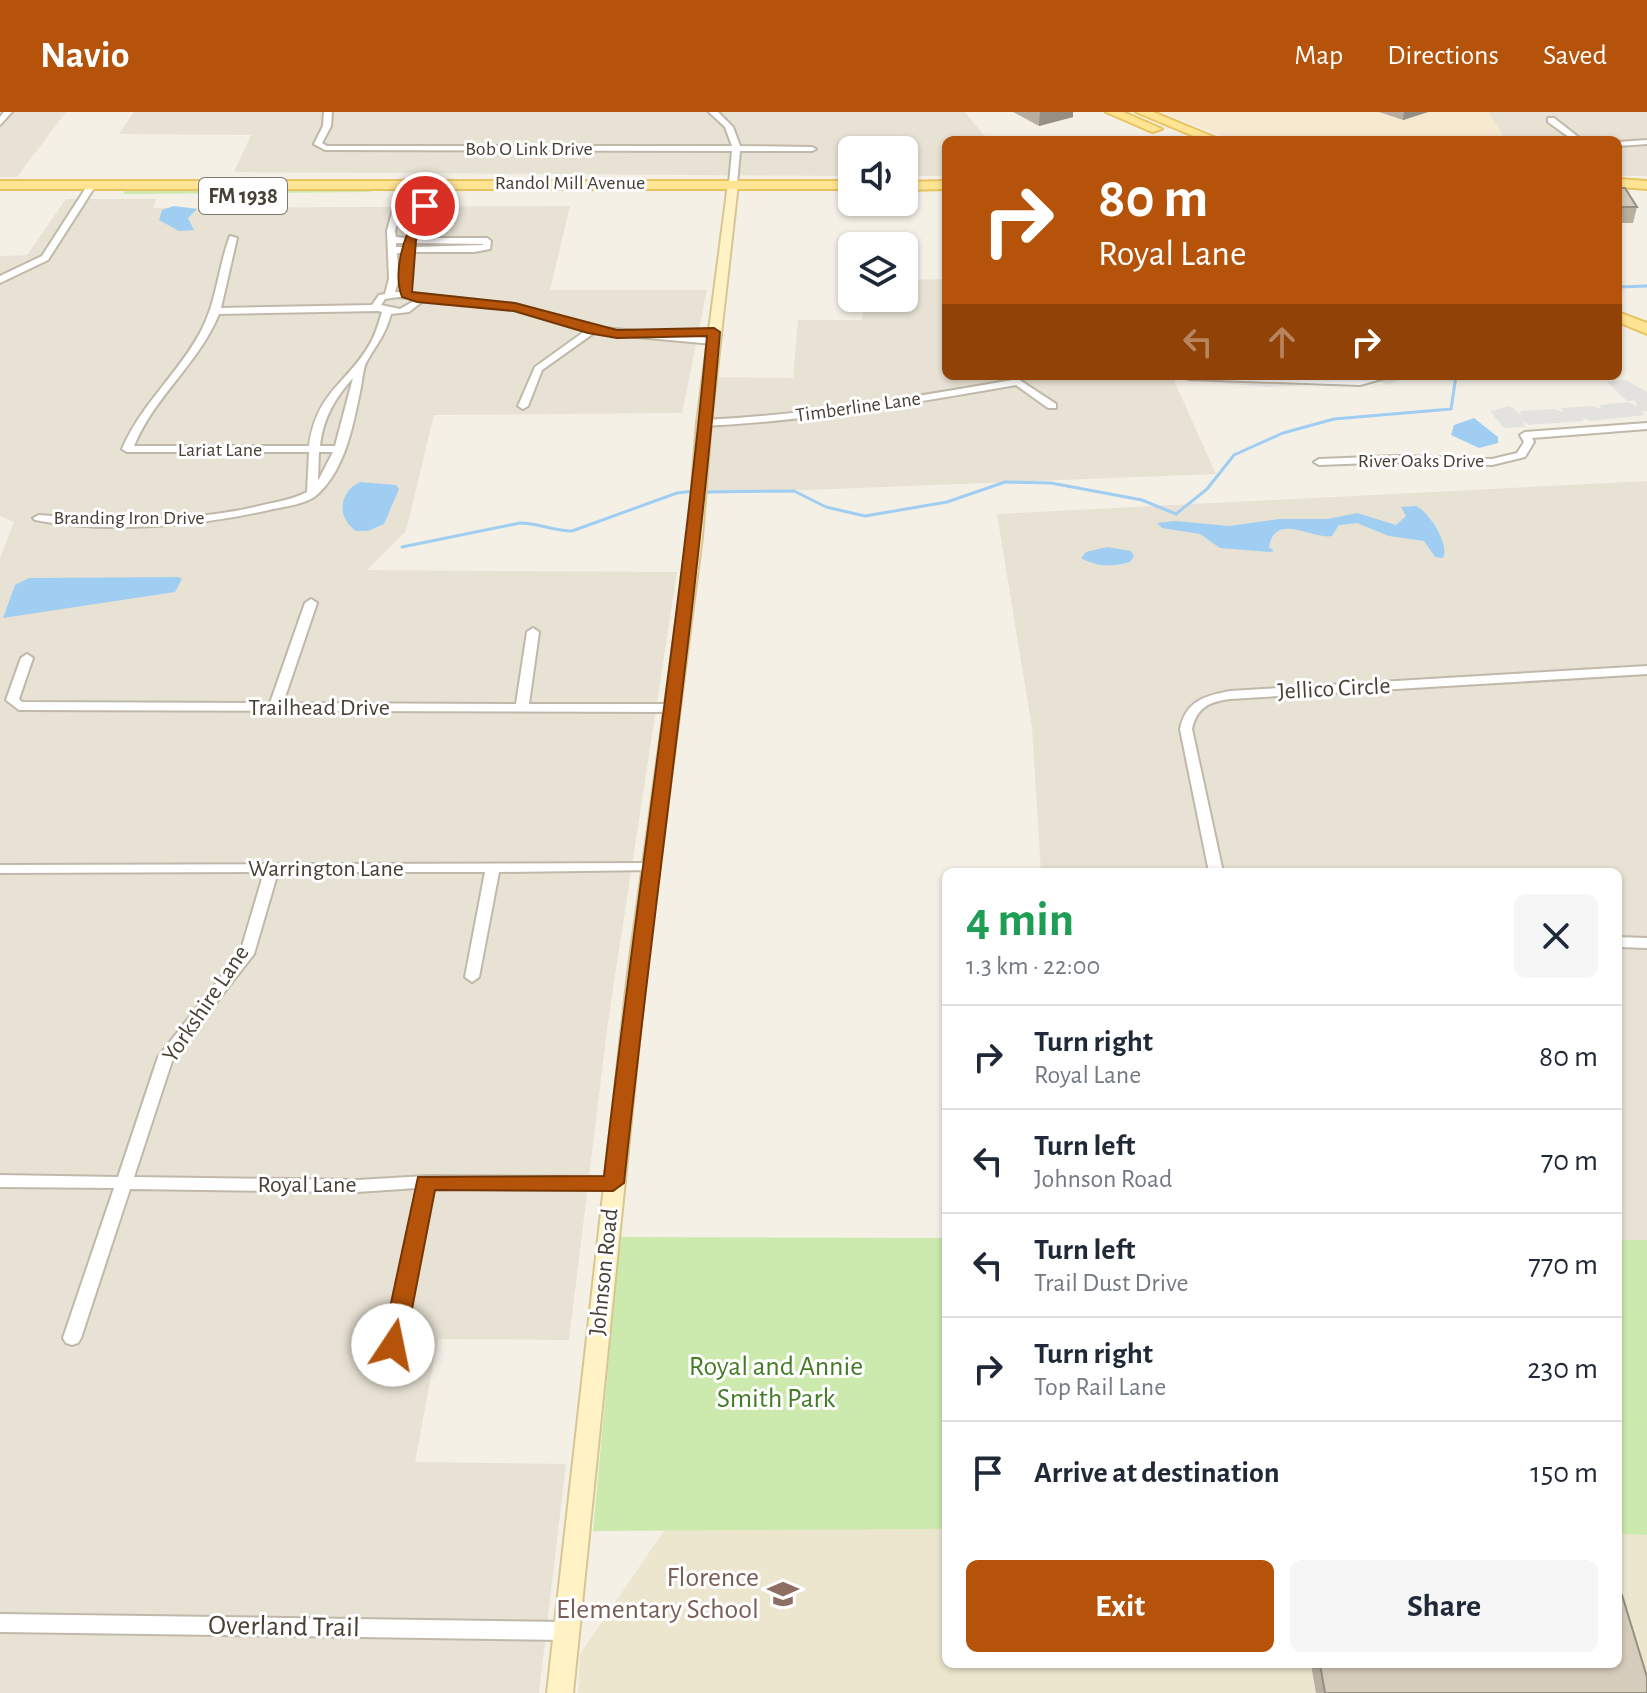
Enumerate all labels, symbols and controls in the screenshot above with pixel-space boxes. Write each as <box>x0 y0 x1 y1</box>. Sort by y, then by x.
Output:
text: Navio <box>40 37 129 75</box>
text: Map <box>1294 42 1343 70</box>
text: Directions <box>1387 42 1499 70</box>
text: Saved <box>1543 42 1607 70</box>
map controls <box>838 136 918 312</box>
button: sound <box>838 136 918 216</box>
street label: Bob O Link Drive <box>465 139 593 159</box>
icon: right <box>966 168 1070 272</box>
text: 80 m <box>1098 171 1208 227</box>
pin <box>391 172 459 240</box>
street label: Randol Mill Avenue <box>495 173 645 193</box>
road number: FM 1938 <box>199 178 287 214</box>
icon: arrive <box>403 184 447 228</box>
button: layers <box>838 232 918 312</box>
text: Royal Lane <box>1098 236 1247 272</box>
icon: left <box>1176 320 1220 364</box>
icon: ahead <box>1260 320 1304 364</box>
icon: right <box>1344 320 1388 364</box>
street label: Timberline Lane <box>794 388 922 426</box>
street label: Lariat Lane <box>178 440 262 460</box>
street label: River Oaks Drive <box>1358 451 1484 471</box>
street label: Branding Iron Drive <box>53 508 205 528</box>
street label: Jellico Circle <box>1277 674 1391 704</box>
street label: Trailhead Drive <box>248 696 390 720</box>
street label: Warrington Lane <box>248 857 404 881</box>
button: close <box>1514 894 1598 978</box>
text: 4 min <box>966 897 1074 945</box>
street label: Yorkshire Lane <box>158 941 254 1067</box>
text: 1.3 km · 22:00 <box>966 953 1100 979</box>
text: Turn right <box>1034 1027 1153 1057</box>
icon: right <box>966 1035 1010 1079</box>
text: 80 m <box>1539 1042 1598 1072</box>
text: Royal Lane <box>1034 1062 1141 1088</box>
text: Turn left <box>1034 1131 1135 1161</box>
icon: left <box>966 1139 1010 1183</box>
text: 70 m <box>1541 1146 1598 1176</box>
text: Johnson Road <box>1034 1166 1173 1192</box>
street label: Royal Lane <box>257 1173 357 1197</box>
street label: Johnson Road <box>585 1207 623 1337</box>
text: Turn left <box>1034 1235 1135 1265</box>
icon: left <box>966 1243 1010 1287</box>
text: 770 m <box>1528 1250 1598 1280</box>
text: Trail Dust Drive <box>1034 1270 1189 1296</box>
position arrow <box>351 1303 435 1387</box>
text: Turn right <box>1034 1339 1153 1369</box>
icon: right <box>966 1347 1010 1391</box>
park label: Royal and Annie Smith Park <box>689 1353 863 1413</box>
text: 230 m <box>1527 1354 1598 1384</box>
text: Top Rail Lane <box>1034 1374 1166 1400</box>
icon: arrive <box>966 1451 1010 1495</box>
text: Arrive at destination <box>1034 1458 1280 1488</box>
text: 150 m <box>1530 1458 1598 1488</box>
button: Exit <box>966 1560 1274 1652</box>
button: Share <box>1290 1560 1598 1652</box>
place label: Florence Elementary School <box>556 1564 759 1624</box>
school or university icon: Florence Elementary School <box>766 1577 800 1611</box>
street label: Overland Trail <box>208 1612 360 1642</box>

